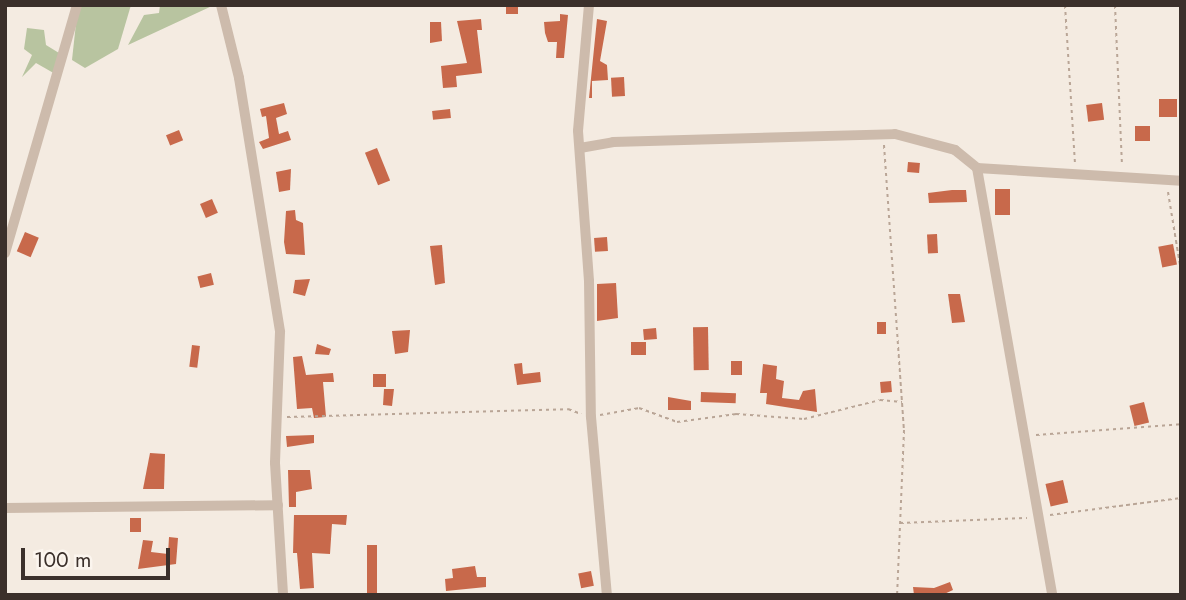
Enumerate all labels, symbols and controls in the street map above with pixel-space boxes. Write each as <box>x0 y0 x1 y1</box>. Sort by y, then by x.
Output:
scale bar <box>24 534 173 578</box>
text: 100 m <box>34 545 91 575</box>

